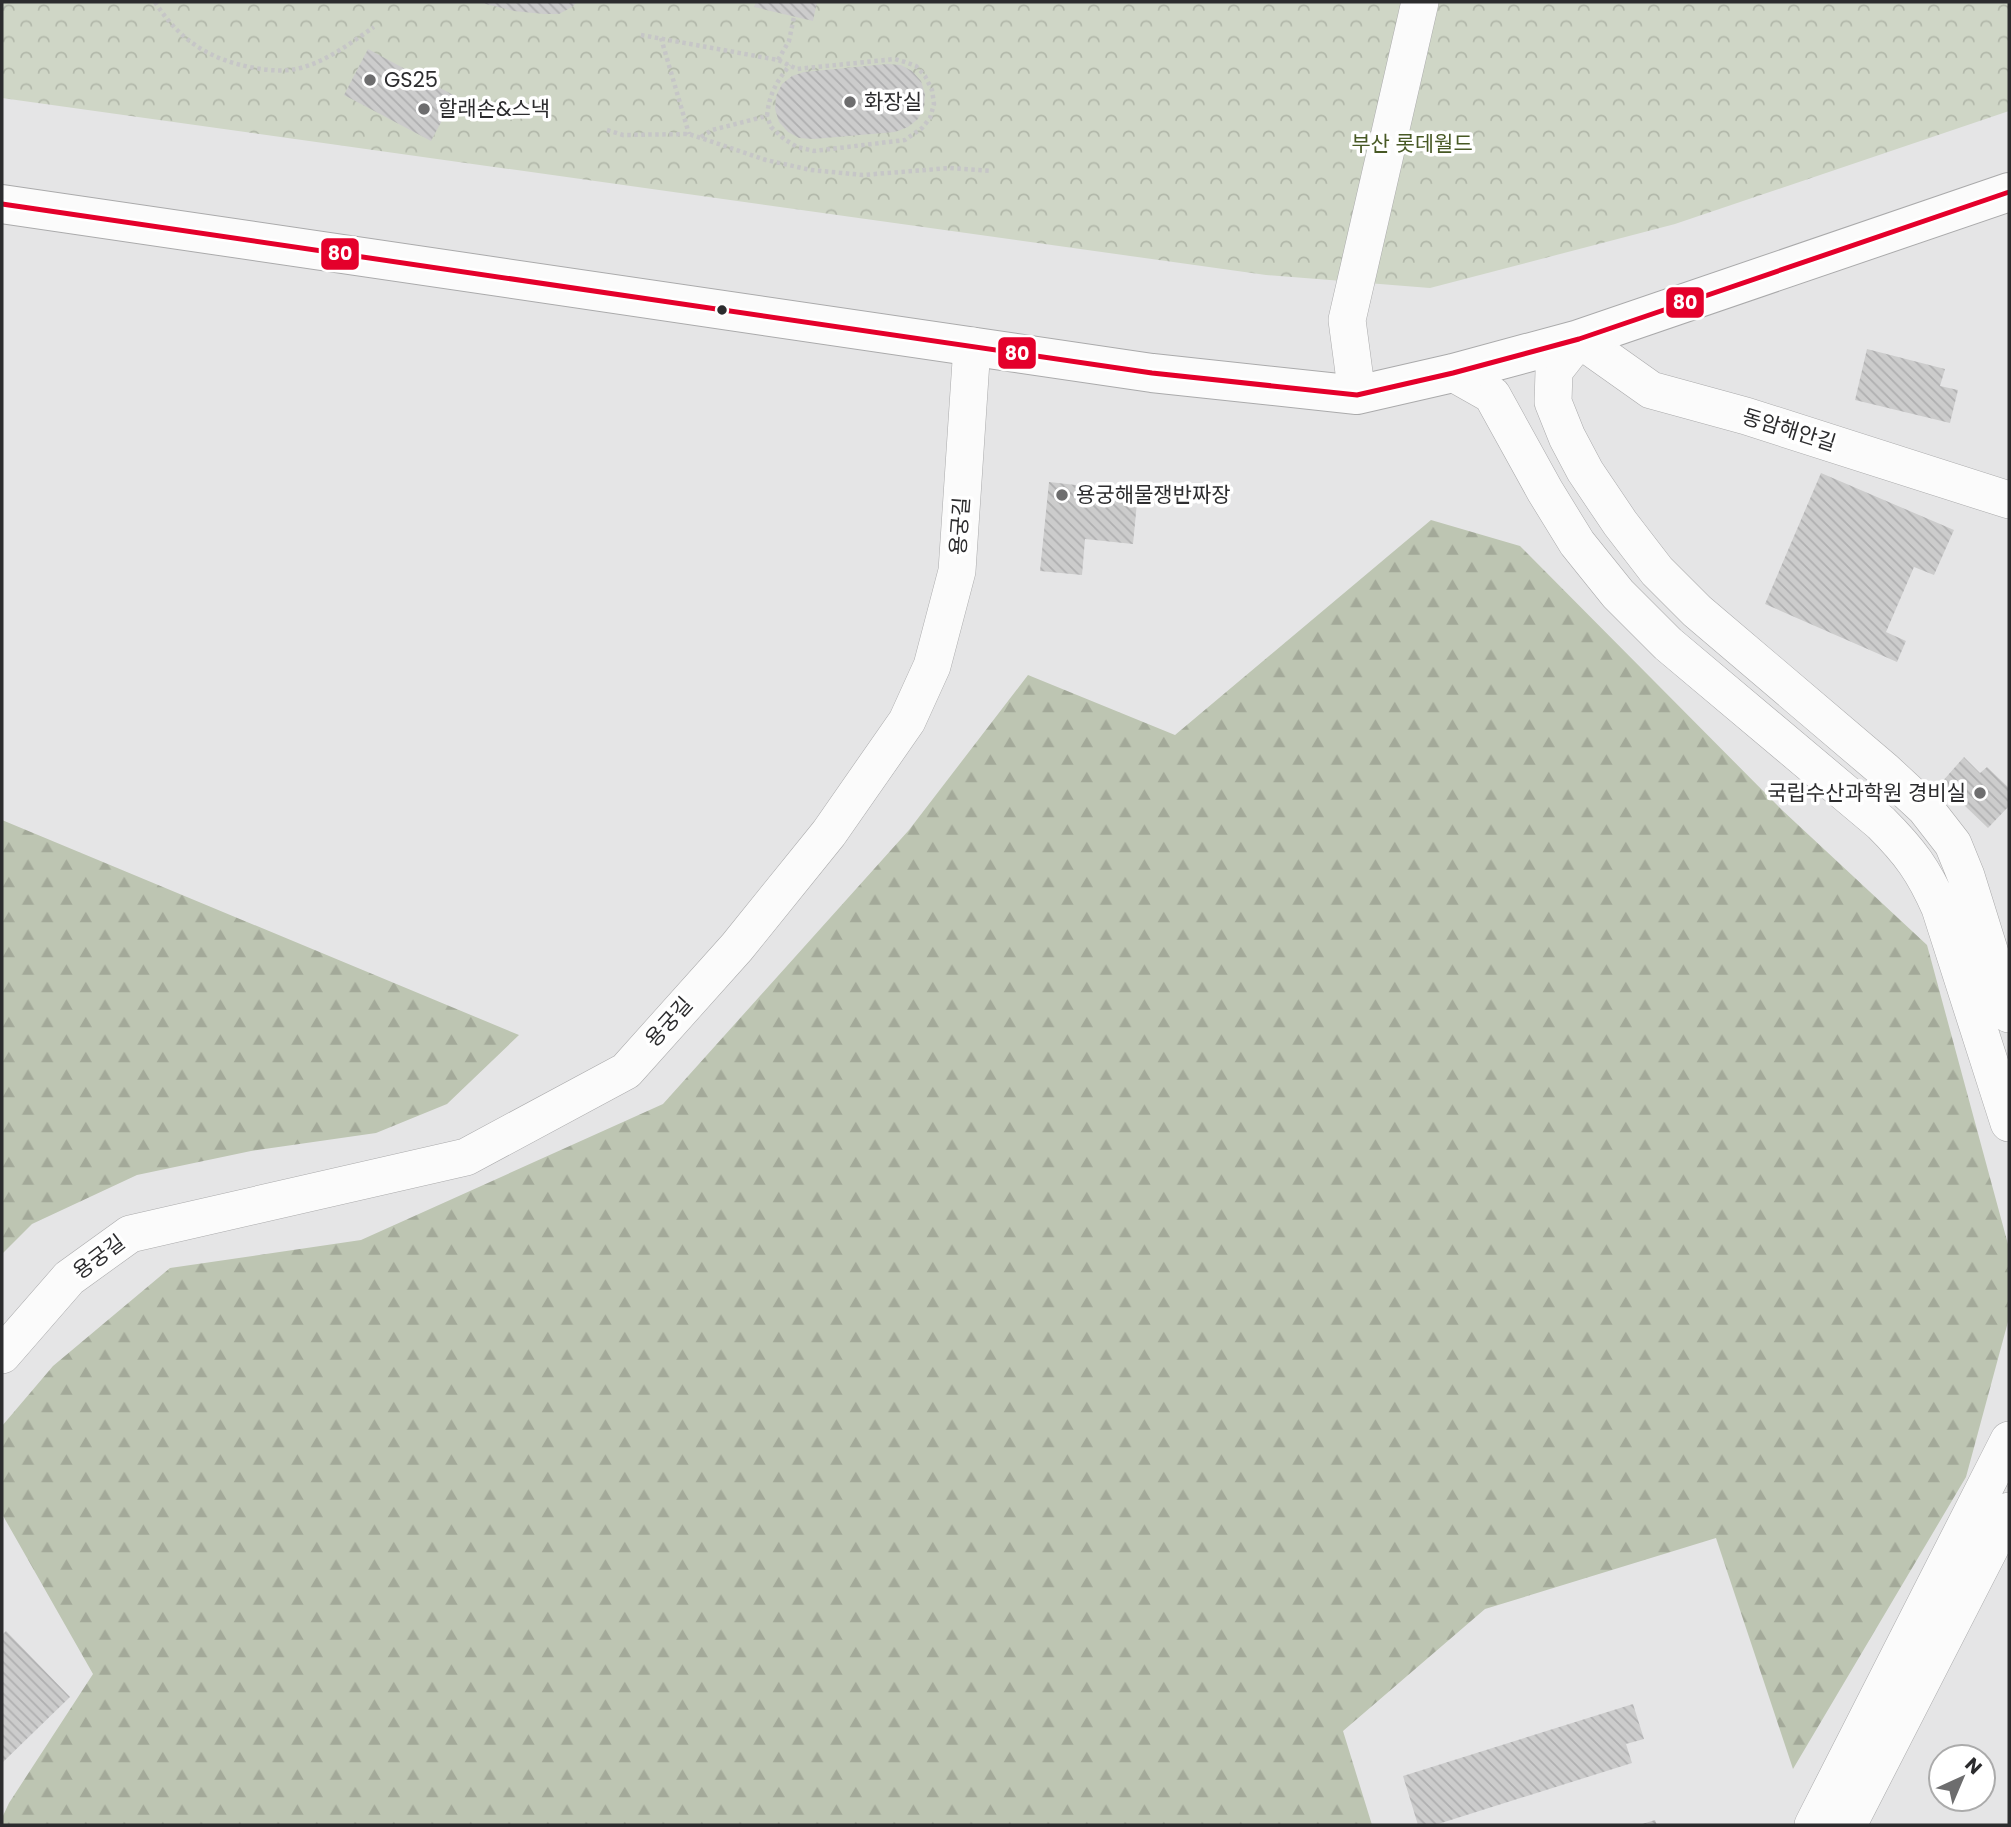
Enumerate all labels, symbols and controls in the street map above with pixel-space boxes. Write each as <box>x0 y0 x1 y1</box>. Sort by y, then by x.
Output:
place label: GS25 <box>384 65 438 94</box>
marker: GS25 <box>362 72 378 88</box>
place label: 화장실 <box>864 87 922 116</box>
place label: 할래손&스낵 <box>438 94 550 123</box>
marker: 화장실 <box>842 94 858 110</box>
marker: 할래손&스낵 <box>416 101 432 117</box>
park label: 부산 롯데월드 <box>1351 129 1473 158</box>
line badge: 80 <box>320 237 360 271</box>
text: 80 <box>328 240 352 267</box>
line badge: 80 <box>1665 286 1705 319</box>
text: 80 <box>1673 289 1697 316</box>
unlabelled marker <box>715 303 729 317</box>
line badge: 80 <box>997 336 1037 370</box>
text: 80 <box>1005 340 1029 367</box>
street label: 동암해안길 <box>1739 402 1840 458</box>
place label: 용궁해물쟁반짜장 <box>1076 480 1231 509</box>
marker: 용궁해물쟁반짜장 <box>1054 487 1070 503</box>
street label: 용궁길 <box>943 496 976 556</box>
place label: 국립수산과학원 경비실 <box>1767 778 1966 807</box>
marker: 국립수산과학원 경비실 <box>1972 785 1988 801</box>
street label: 용궁길 <box>638 990 699 1053</box>
street label: 용궁길 <box>67 1228 131 1286</box>
north arrow <box>1927 1743 1997 1813</box>
text: N <box>1959 1751 1988 1781</box>

